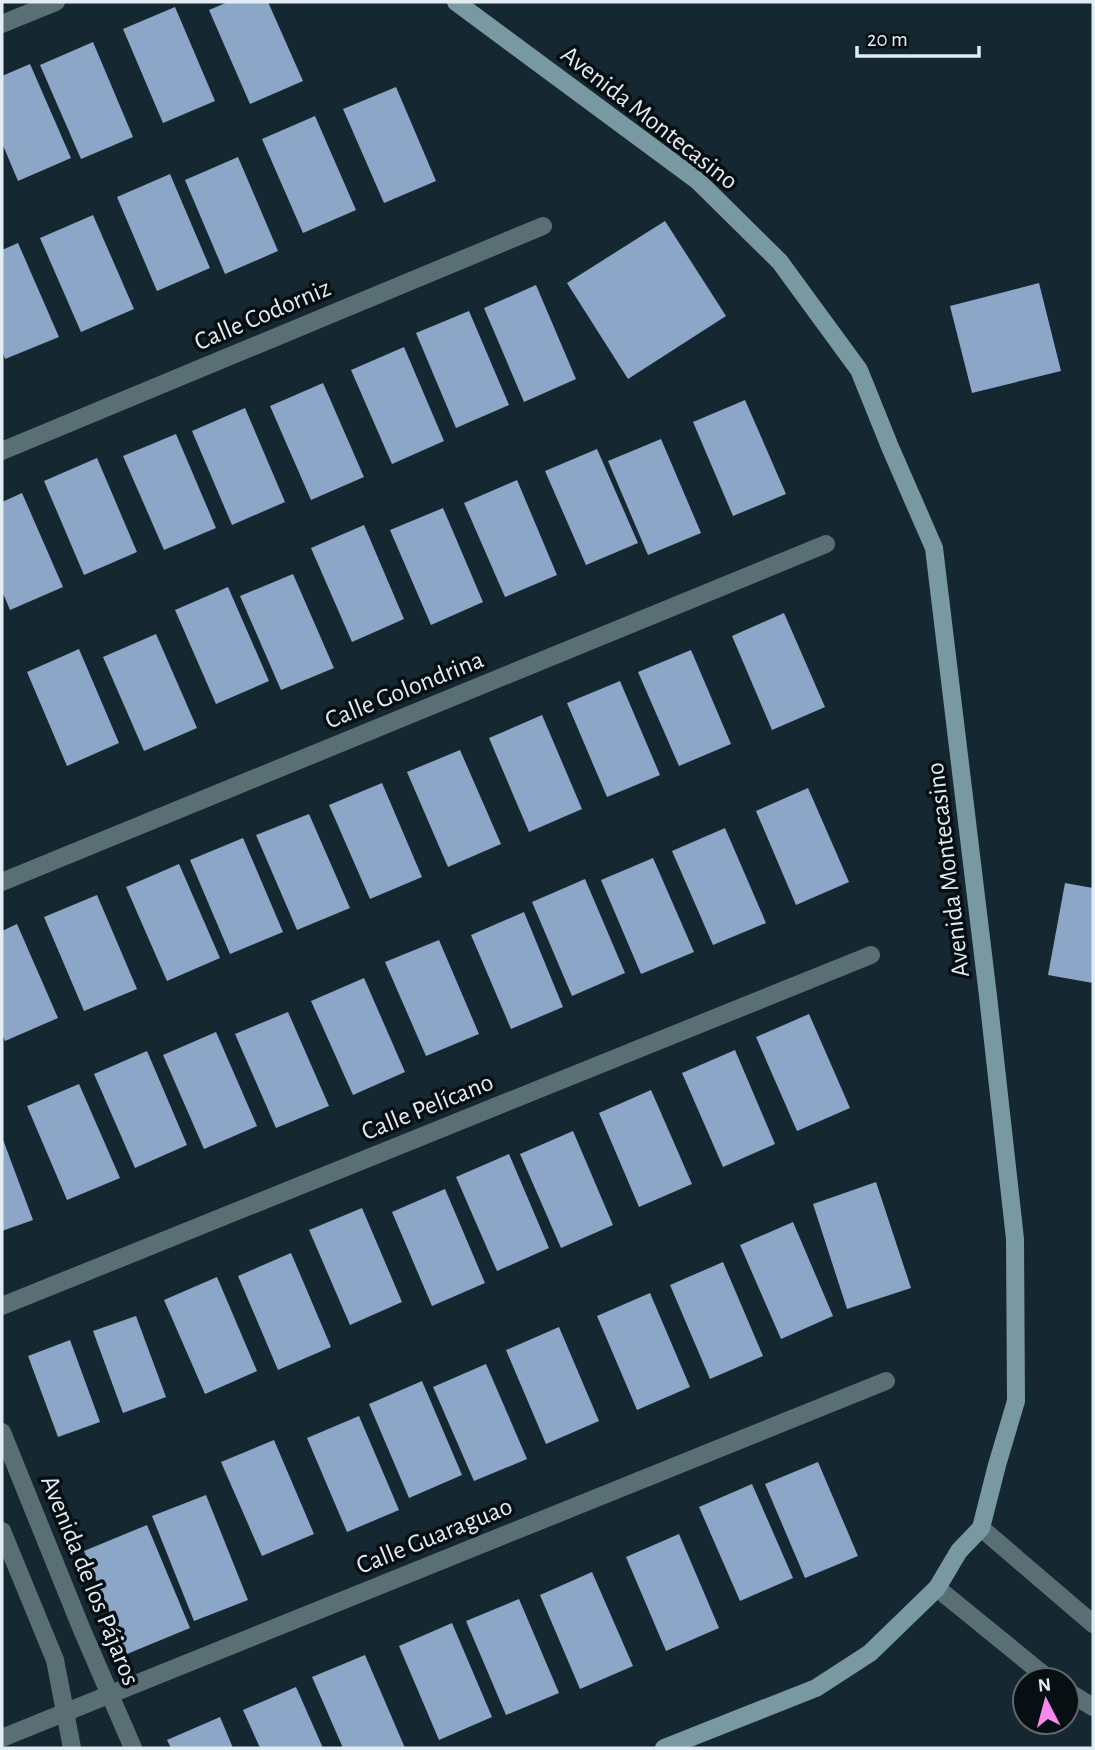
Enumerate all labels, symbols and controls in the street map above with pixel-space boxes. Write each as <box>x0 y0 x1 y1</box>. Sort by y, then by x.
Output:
scale bar <box>857 14 979 58</box>
text: 20 m <box>867 29 908 50</box>
street label: Avenida Montecasino <box>556 41 743 195</box>
street label: Calle Codorniz <box>190 275 334 355</box>
street label: Calle Golondrina <box>321 646 487 734</box>
street label: Avenida Montecasino <box>922 761 974 979</box>
street label: Calle Pelícano <box>358 1069 497 1145</box>
street label: Avenida de los Pájaros <box>36 1472 144 1689</box>
street label: Calle Guaraguao <box>353 1493 516 1579</box>
north arrow <box>1011 1666 1081 1736</box>
text: N <box>1037 1675 1052 1696</box>

